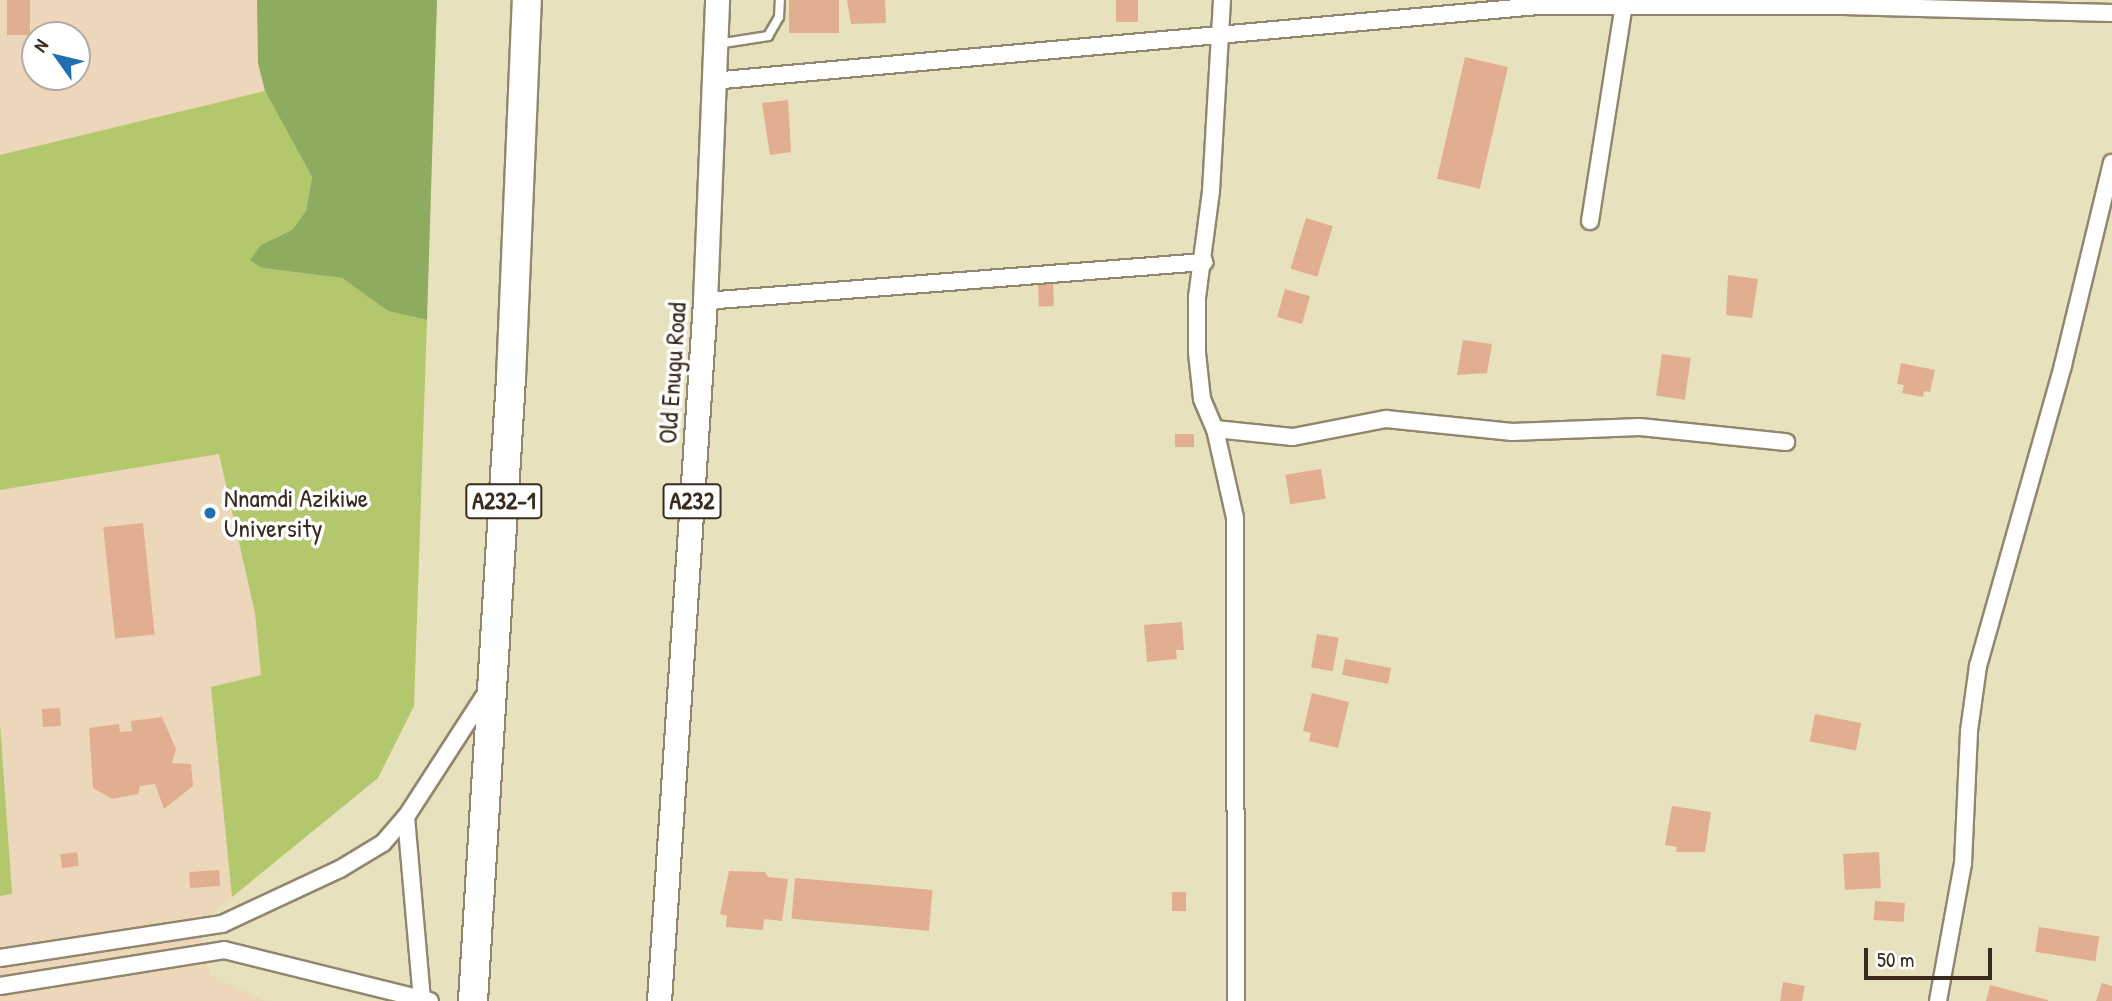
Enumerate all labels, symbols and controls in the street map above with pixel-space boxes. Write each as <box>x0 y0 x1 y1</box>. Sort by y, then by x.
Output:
north arrow <box>21 21 91 91</box>
text: N <box>27 34 54 57</box>
street label: Old Enugu Road <box>651 301 693 445</box>
road number: A232-1 <box>464 480 544 522</box>
road number: A232 <box>662 480 722 522</box>
place label: Nnamdi Azikiwe University <box>224 482 368 544</box>
marker: Nnamdi Azikiwe University <box>202 505 218 521</box>
scale bar <box>1867 934 1995 978</box>
text: 50 m <box>1877 945 1914 974</box>

